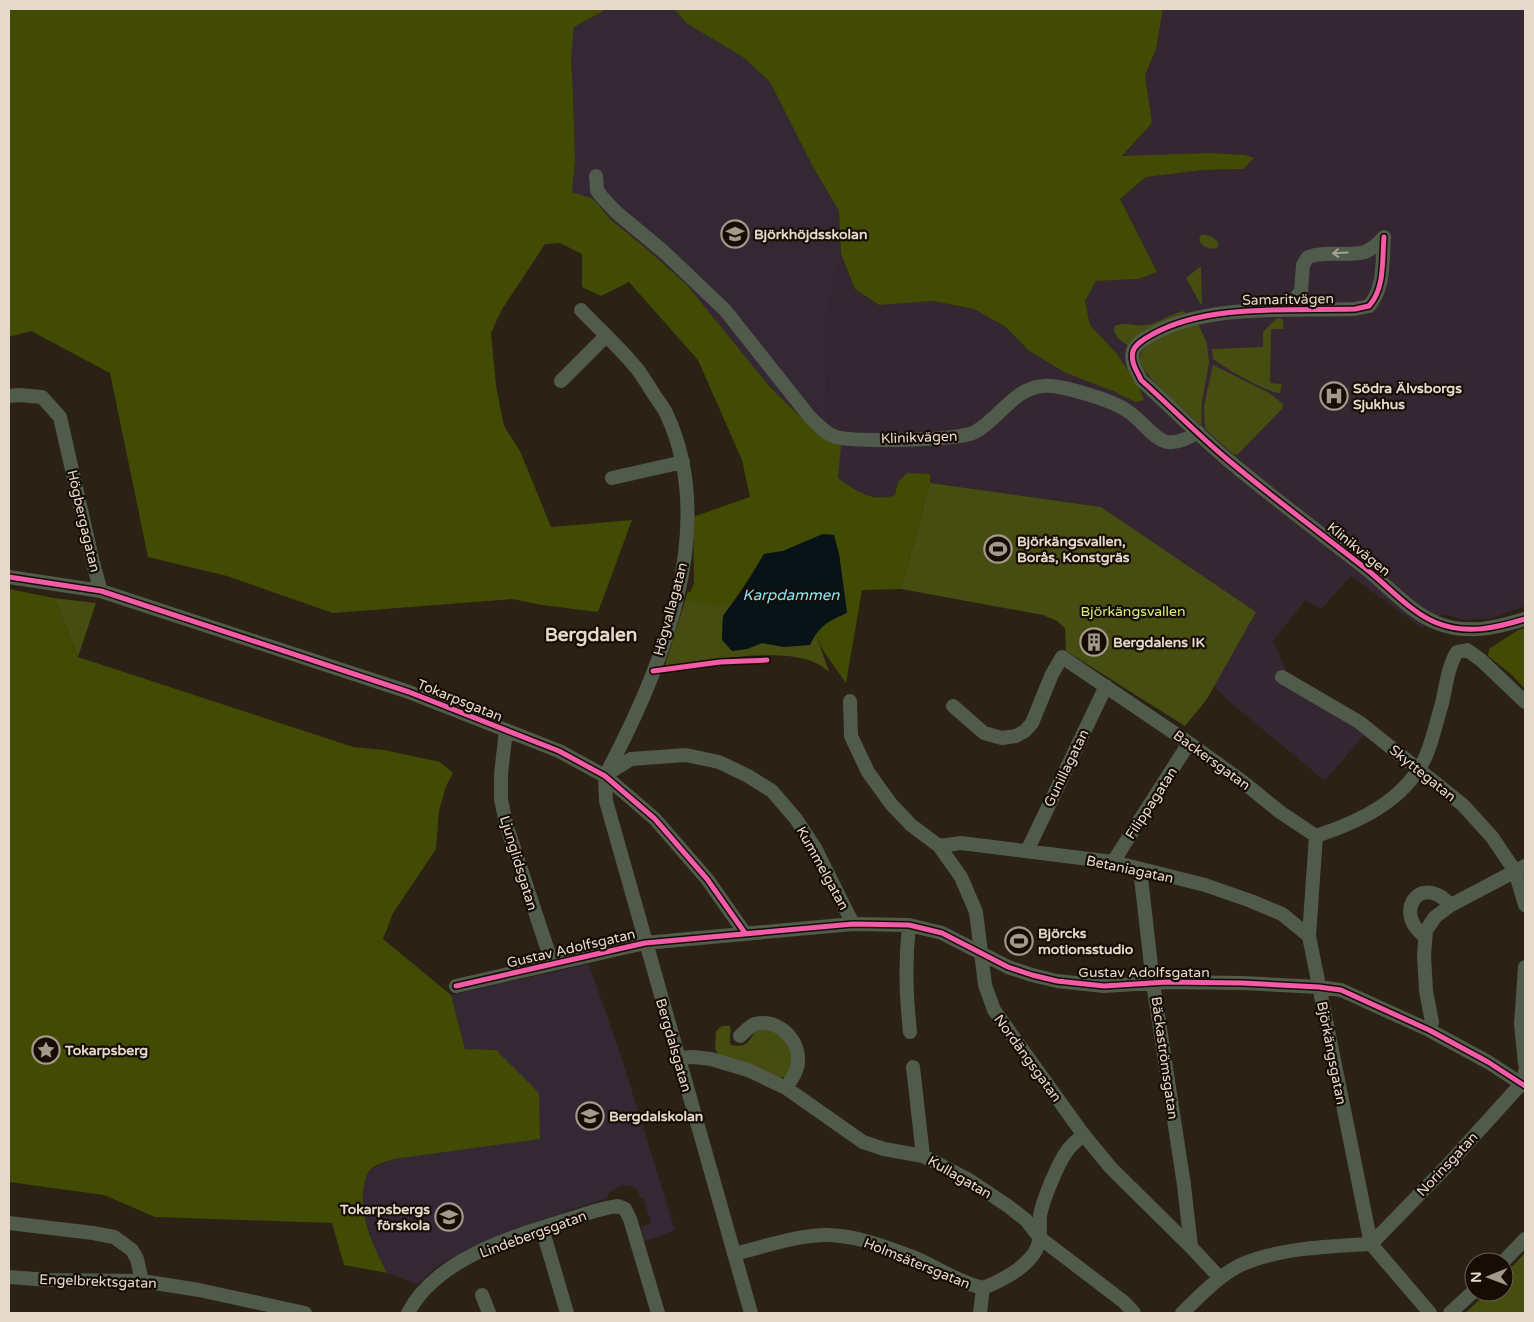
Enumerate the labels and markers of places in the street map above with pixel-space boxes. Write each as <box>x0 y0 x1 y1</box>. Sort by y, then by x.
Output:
school or university icon: Björkhöjdsskolan <box>720 219 750 249</box>
place label: Björkhöjdsskolan <box>754 226 867 243</box>
place label: Södra Älvsborgs Sjukhus <box>1353 380 1462 413</box>
hospital icon: Södra Älvsborgs Sjukhus <box>1319 381 1349 411</box>
place label: Björkängsvallen, Borås, Konstgräs <box>1017 533 1130 566</box>
sports icon: Björkängsvallen, Borås, Konstgräs <box>983 534 1013 564</box>
building icon: Bergdalens IK <box>1079 627 1109 657</box>
place label: Bergdalens IK <box>1113 634 1206 651</box>
place label: Björcks motionsstudio <box>1038 925 1134 958</box>
sports icon: Björcks motionsstudio <box>1004 926 1034 956</box>
place icon: Tokarpsberg <box>31 1035 61 1065</box>
place label: Tokarpsberg <box>64 1042 148 1059</box>
school or university icon: Bergdalskolan <box>575 1101 605 1131</box>
place label: Bergdalskolan <box>609 1108 703 1125</box>
place label: Tokarpsbergs förskola <box>339 1201 430 1234</box>
school or university icon: Tokarpsbergs förskola <box>434 1202 464 1232</box>

